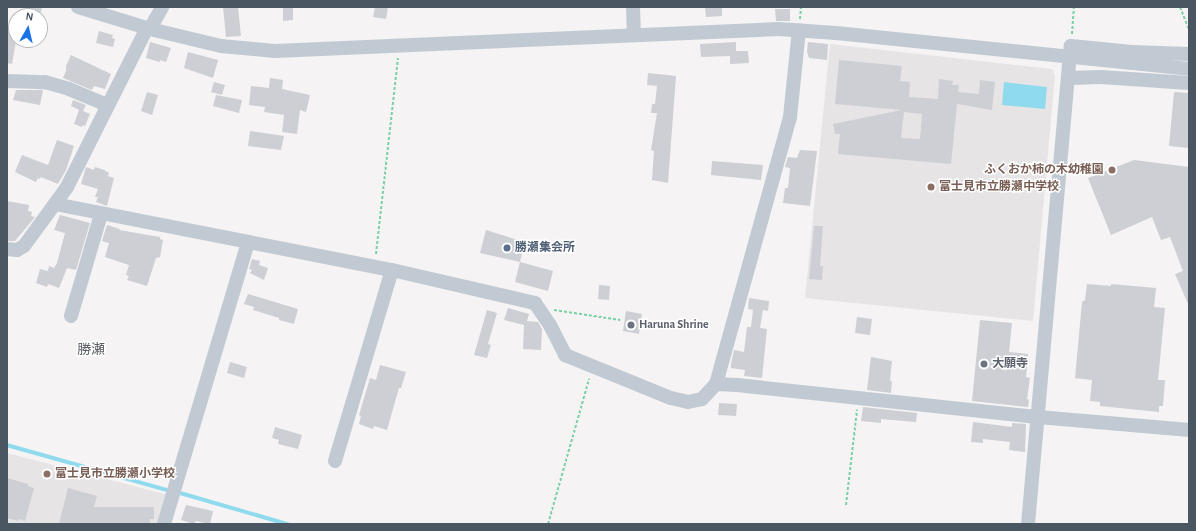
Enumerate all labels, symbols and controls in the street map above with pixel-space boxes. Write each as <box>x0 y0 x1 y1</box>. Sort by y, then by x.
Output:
north arrow <box>8 8 48 48</box>
text: N <box>25 11 34 23</box>
place label: ふくおか柿の木幼稚園 <box>984 163 1104 177</box>
marker: ふくおか柿の木幼稚園 <box>1107 165 1117 175</box>
place label: 富士見市立勝瀬中学校 <box>939 180 1059 194</box>
marker: 富士見市立勝瀬中学校 <box>926 182 936 192</box>
place label: 勝瀬集会所 <box>515 241 575 255</box>
marker: 勝瀬集会所 <box>502 243 512 253</box>
place label: Haruna Shrine <box>639 318 709 332</box>
marker: Haruna Shrine <box>626 320 636 330</box>
district label: 勝瀬 <box>77 342 105 358</box>
place label: 大願寺 <box>992 357 1028 371</box>
marker: 大願寺 <box>979 359 989 369</box>
place label: 富士見市立勝瀬小学校 <box>55 467 175 481</box>
marker: 富士見市立勝瀬小学校 <box>42 469 52 479</box>

